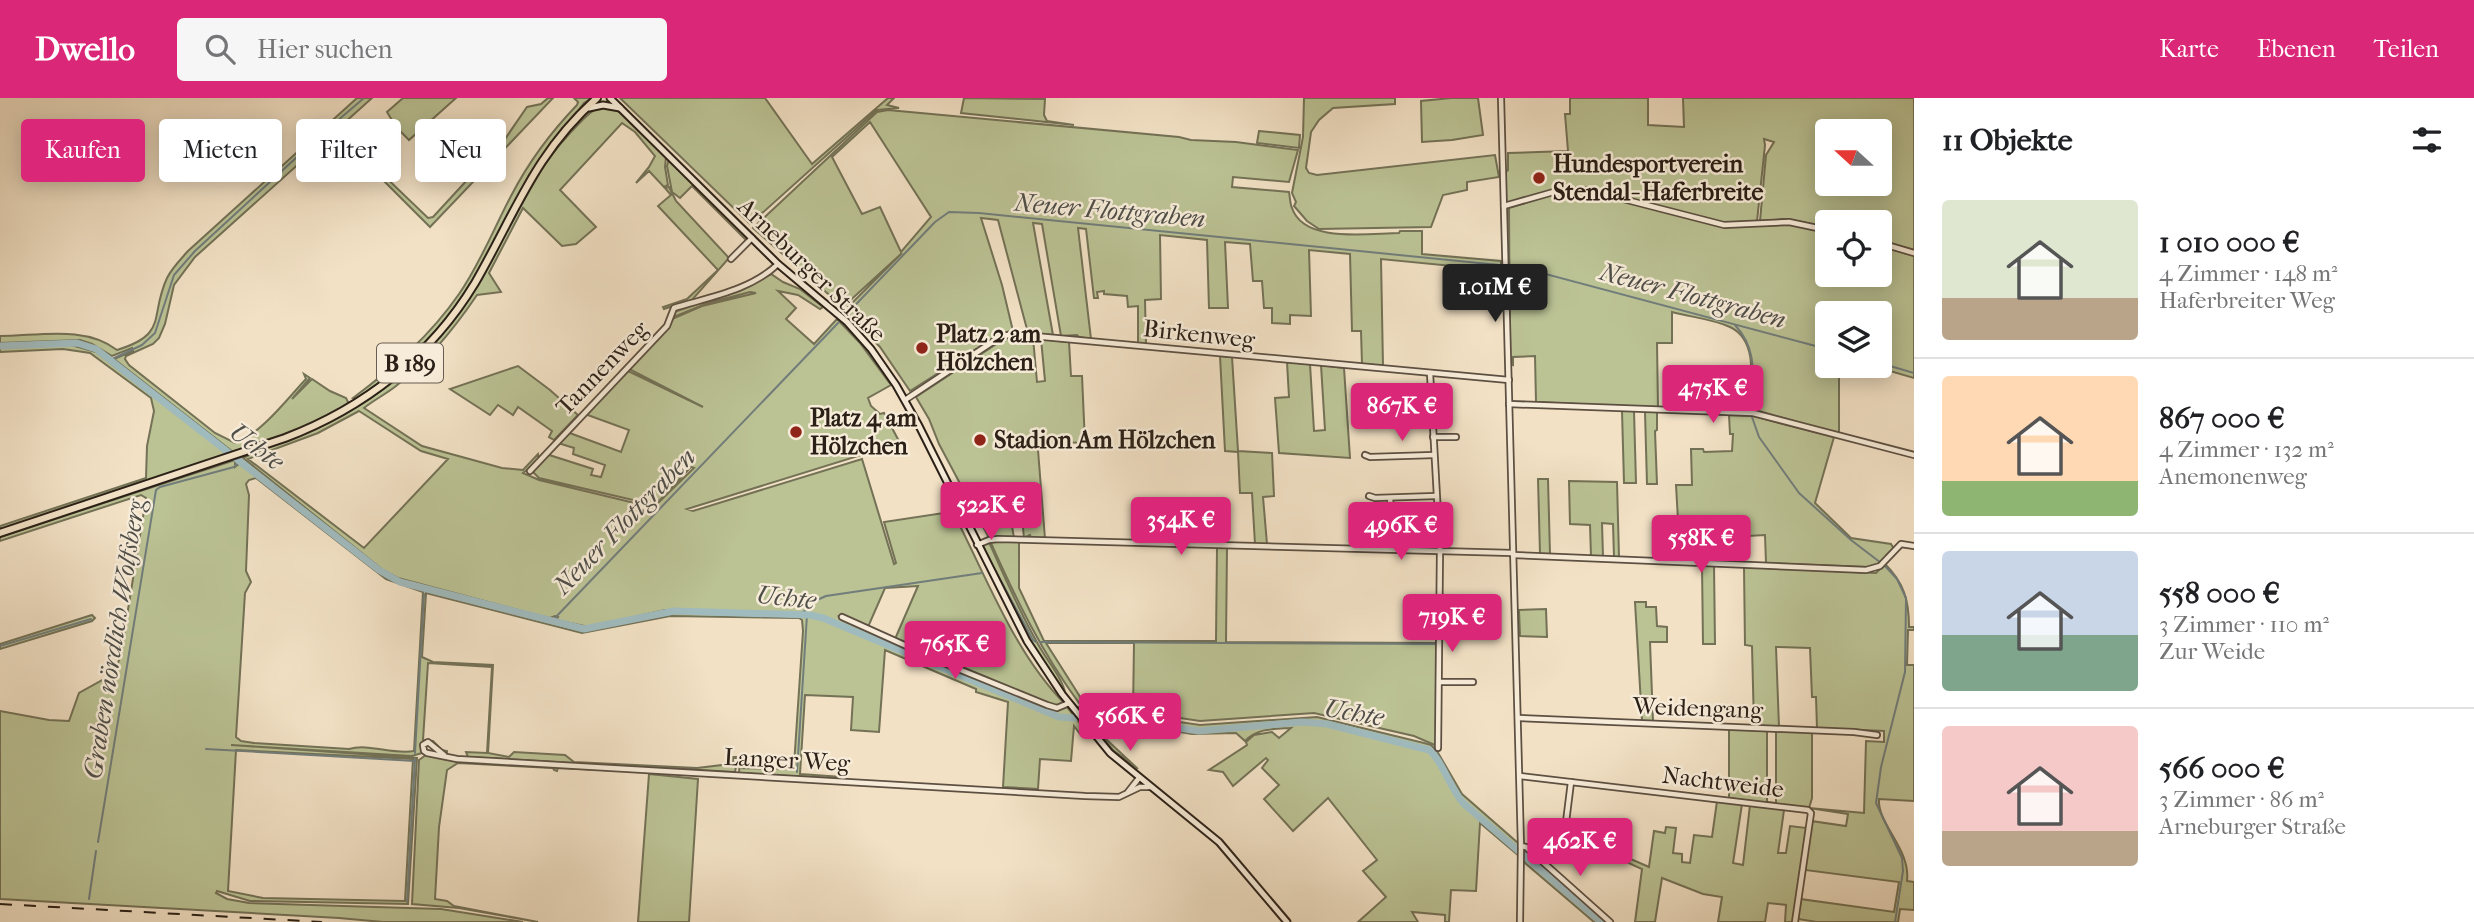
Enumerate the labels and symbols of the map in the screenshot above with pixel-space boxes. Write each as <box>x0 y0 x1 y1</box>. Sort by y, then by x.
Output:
north arrow <box>1815 119 1892 196</box>
place label: Hundesportverein Stendal- Haferbreite <box>1553 150 1763 206</box>
marker: Hundesportverein Stendal- Haferbreite <box>1531 170 1547 186</box>
water label: Neuer Flottgraben <box>1012 187 1207 234</box>
street label: Arneburger Straße <box>731 192 892 348</box>
water label: Neuer Flottgraben <box>1595 255 1789 335</box>
pin: 1.01M € <box>1430 264 1560 324</box>
street label: Tannenweg <box>550 314 655 421</box>
street label: Birkenweg <box>1142 314 1257 354</box>
place label: Platz 2 am Hölzchen <box>936 320 1042 376</box>
marker: Platz 2 am Hölzchen <box>914 340 930 356</box>
road number: B 189 <box>377 344 443 382</box>
pin: 475K € <box>1656 366 1770 425</box>
pin: 867K € <box>1345 384 1459 443</box>
place label: Platz 4 am Hölzchen <box>810 404 918 460</box>
water label: Uchte <box>223 416 291 478</box>
marker: Platz 4 am Hölzchen <box>788 424 804 440</box>
place label: Stadion Am Hölzchen <box>994 426 1216 454</box>
marker: Stadion Am Hölzchen <box>972 432 988 448</box>
water label: Neuer Flottgraben <box>546 442 702 602</box>
pin: 522K € <box>934 482 1048 542</box>
water label: Graben nördlich Wolfsberg <box>77 496 152 781</box>
pin: 354K € <box>1124 498 1238 557</box>
pin: 496K € <box>1344 503 1458 562</box>
pin: 558K € <box>1644 516 1758 575</box>
water label: Uchte <box>754 579 819 616</box>
pin: 719K € <box>1395 594 1509 654</box>
pin: 765K € <box>898 622 1012 681</box>
water label: Uchte <box>1322 692 1388 733</box>
street label: Weidengang <box>1631 692 1765 724</box>
pin: 566K € <box>1073 694 1187 753</box>
street label: Langer Weg <box>723 743 852 777</box>
street label: Nachtweide <box>1661 761 1785 803</box>
pin: 462K € <box>1523 818 1637 878</box>

